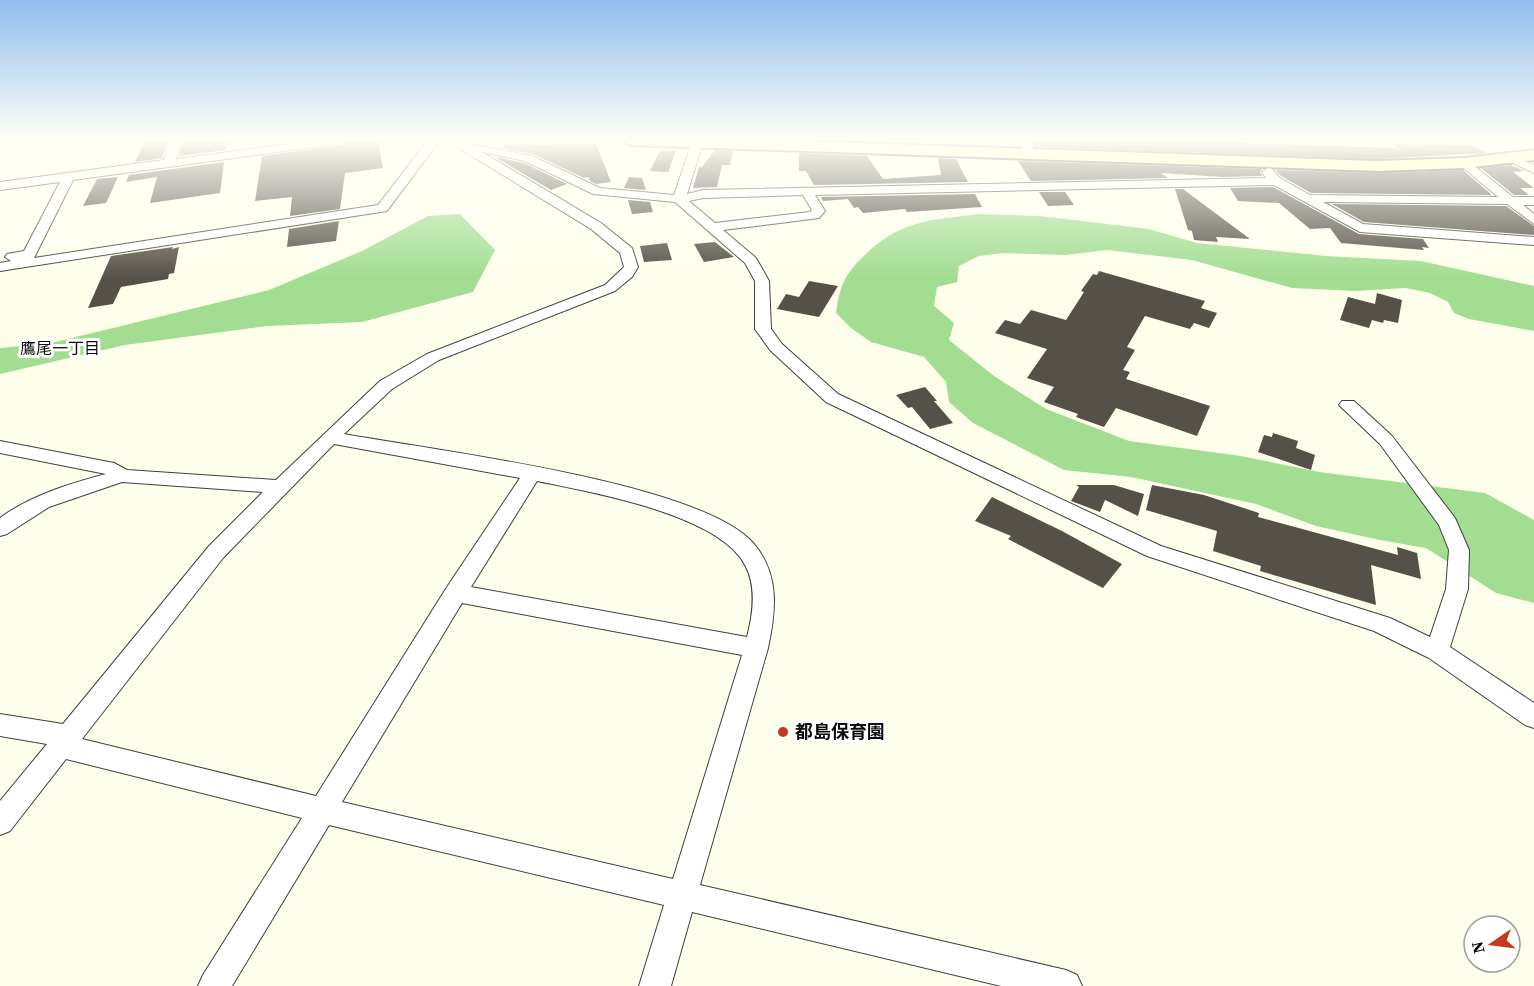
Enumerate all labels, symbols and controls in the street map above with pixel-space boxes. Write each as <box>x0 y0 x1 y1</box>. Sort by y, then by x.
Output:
district label: 鷹尾一丁目 <box>20 337 100 359</box>
place label: 都島保育園 <box>795 719 885 744</box>
marker: 都島保育園 <box>776 725 790 739</box>
north arrow <box>1462 914 1522 974</box>
text: N <box>1465 939 1490 956</box>

